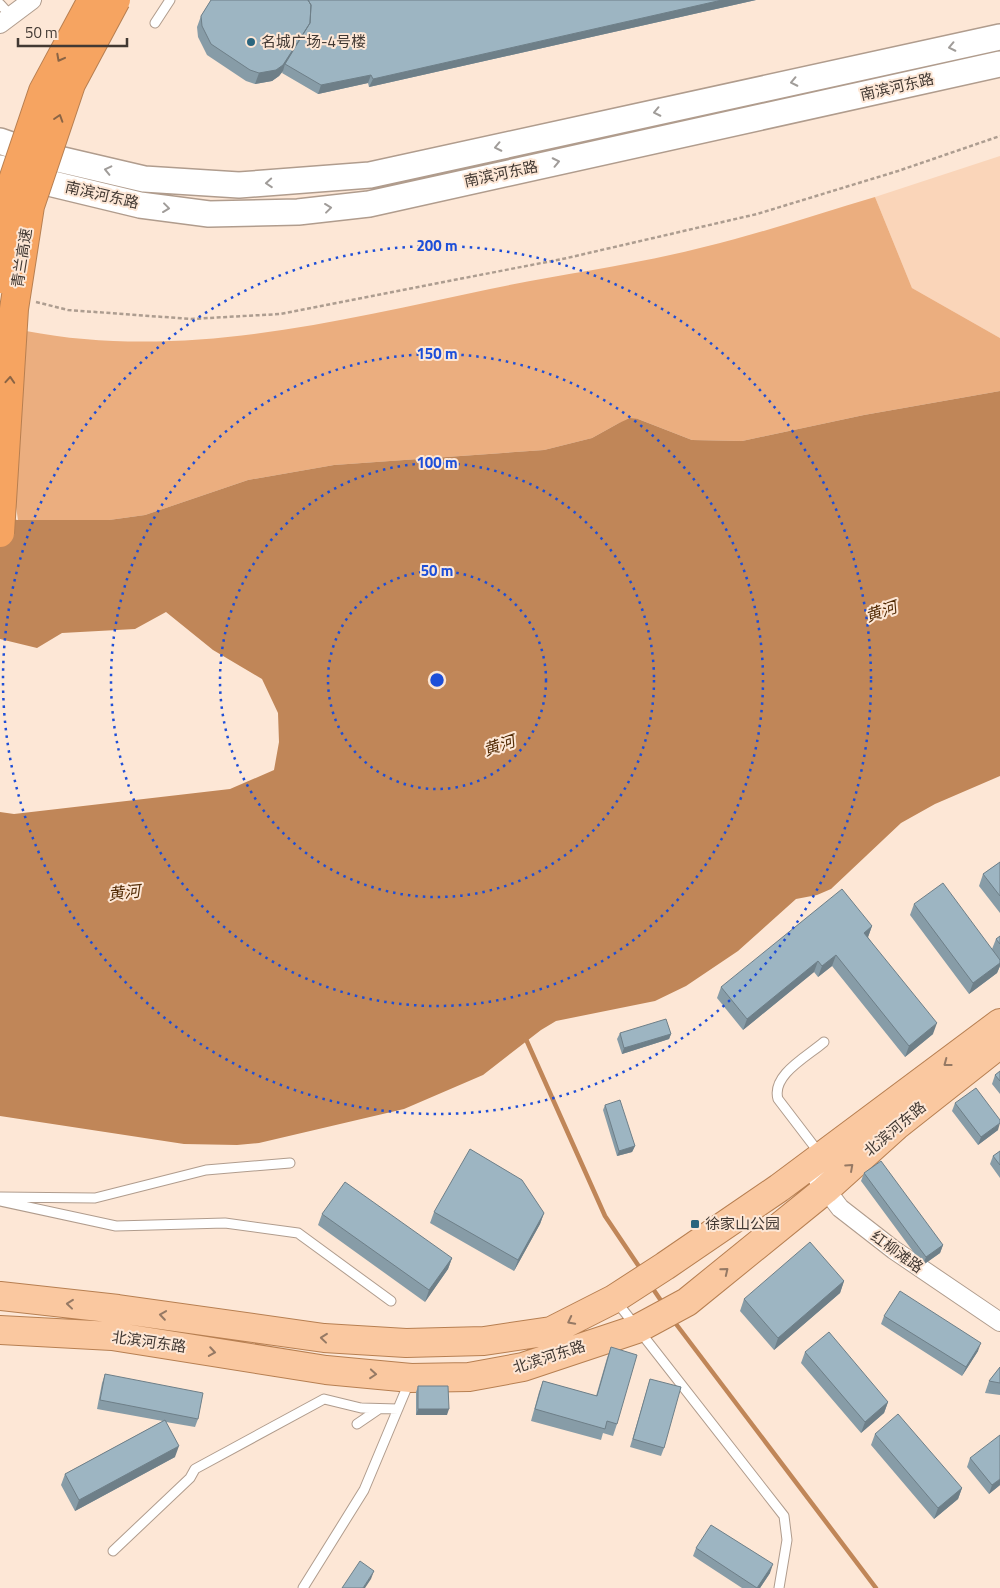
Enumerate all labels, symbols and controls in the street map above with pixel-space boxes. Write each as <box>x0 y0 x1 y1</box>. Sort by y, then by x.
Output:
scale bar <box>18 15 126 47</box>
text: 50 m <box>25 21 58 44</box>
place label: 名城广场-4号楼 <box>261 30 366 53</box>
marker: 名城广场-4号楼 <box>245 36 257 48</box>
one-way arrow <box>948 41 957 52</box>
one-way arrow <box>56 53 66 62</box>
street label: 南滨河东路 <box>858 67 936 106</box>
one-way arrow <box>789 76 798 87</box>
one-way arrow <box>653 106 661 117</box>
one-way arrow <box>53 114 63 123</box>
one-way arrow <box>494 141 503 152</box>
street label: 南滨河东路 <box>462 154 540 193</box>
one-way arrow <box>551 157 560 168</box>
one-way arrow <box>104 165 112 176</box>
street label: 南滨河东路 <box>63 175 141 214</box>
one-way arrow <box>265 178 273 189</box>
one-way arrow <box>162 202 170 213</box>
one-way arrow <box>324 203 332 214</box>
street label: 青兰高速 <box>5 226 38 289</box>
text: 200 m <box>416 234 458 257</box>
text: 150 m <box>416 342 458 365</box>
one-way arrow <box>4 375 15 383</box>
text: 100 m <box>416 451 458 474</box>
text: 50 m <box>421 559 453 582</box>
water label: 黄河 <box>862 593 903 628</box>
centre of rings <box>428 671 446 689</box>
water label: 黄河 <box>480 727 521 762</box>
water label: 黄河 <box>107 878 144 906</box>
one-way arrow <box>944 1057 953 1065</box>
street label: 北滨河东路 <box>859 1096 931 1162</box>
one-way arrow <box>845 1164 854 1173</box>
place label: 徐家山公园 <box>705 1212 780 1235</box>
marker: 徐家山公园 <box>689 1218 701 1230</box>
street label: 红柳滩路 <box>866 1225 928 1279</box>
one-way arrow <box>719 1268 728 1276</box>
one-way arrow <box>65 1299 73 1310</box>
one-way arrow <box>159 1310 167 1321</box>
one-way arrow <box>567 1315 576 1325</box>
street label: 北滨河东路 <box>110 1325 188 1358</box>
one-way arrow <box>320 1333 328 1344</box>
street label: 北滨河东路 <box>510 1334 588 1379</box>
one-way arrow <box>207 1346 216 1356</box>
one-way arrow <box>369 1368 377 1379</box>

